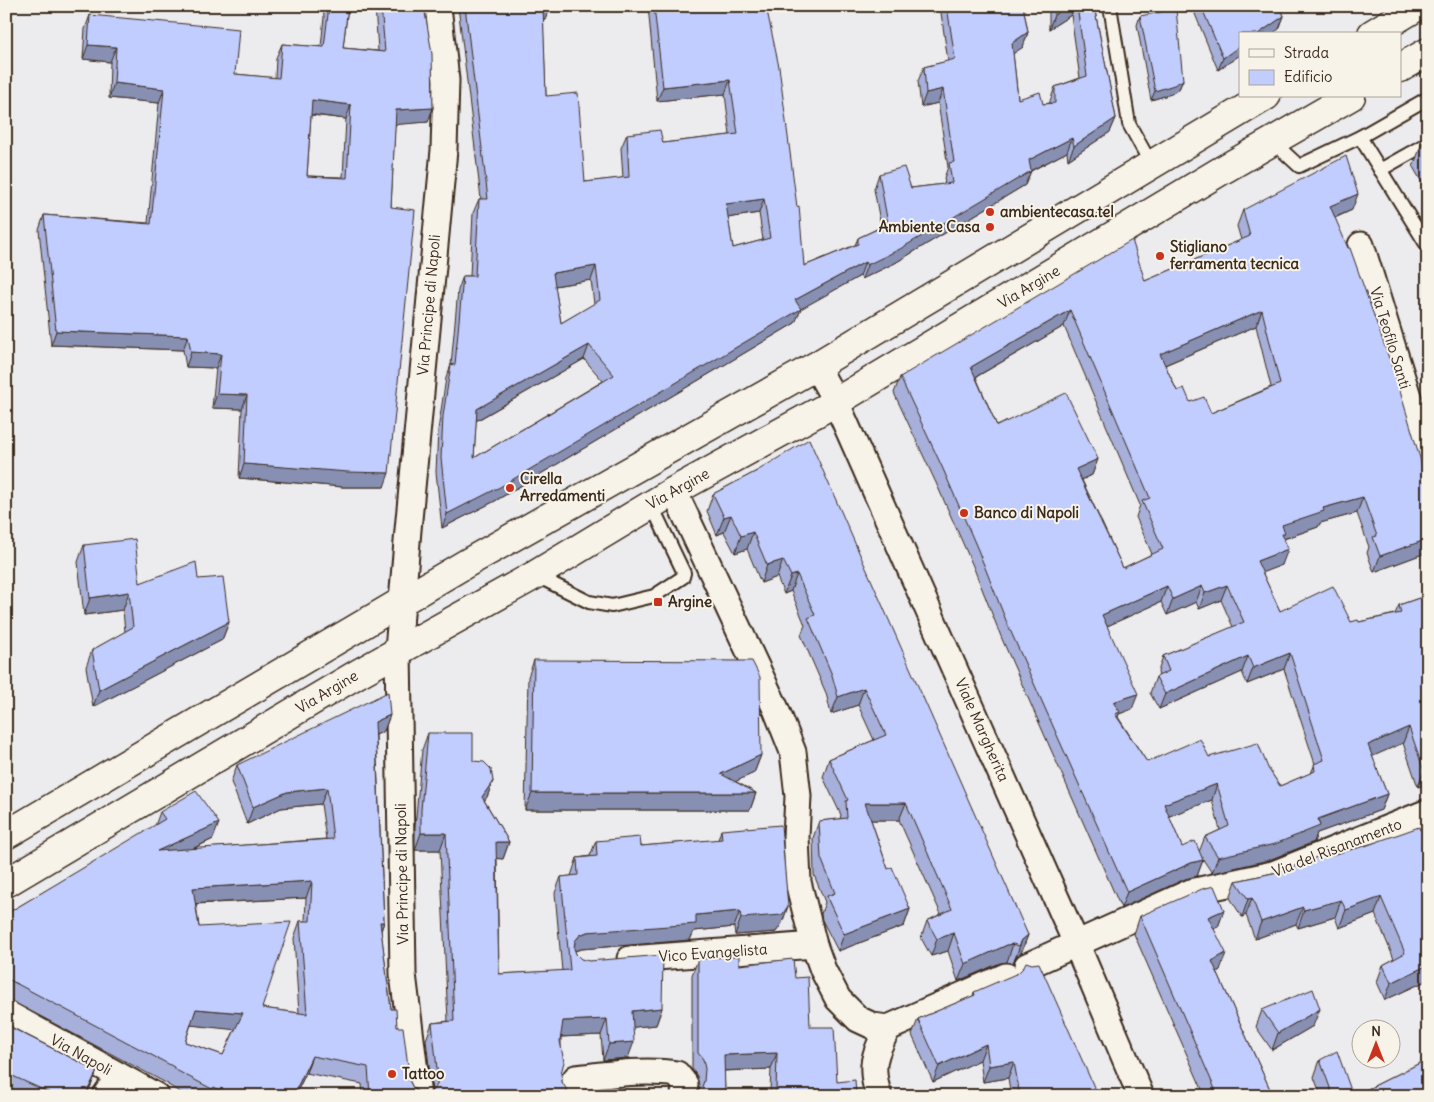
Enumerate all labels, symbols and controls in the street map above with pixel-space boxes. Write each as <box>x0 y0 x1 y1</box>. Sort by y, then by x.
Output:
legend <box>1239 32 1402 98</box>
text: Strada <box>1284 43 1329 62</box>
text: Edificio <box>1284 67 1332 86</box>
place label: ambientecasa.tel <box>1000 202 1114 221</box>
marker: ambientecasa.tel <box>984 206 996 218</box>
place label: Ambiente Casa <box>879 217 980 236</box>
marker: Ambiente Casa <box>984 221 996 233</box>
street label: Via Principe di Napoli <box>413 234 444 376</box>
place label: Stigliano ferramenta tecnica <box>1170 237 1299 273</box>
marker: Stigliano ferramenta tecnica <box>1154 250 1166 262</box>
street label: Via Argine <box>994 261 1063 312</box>
street label: Via Teofilo Santi <box>1366 285 1415 391</box>
street label: Via Argine <box>643 464 713 514</box>
place label: Cirella Arredamenti <box>520 469 605 505</box>
marker: Cirella Arredamenti <box>504 482 516 494</box>
place label: Banco di Napoli <box>974 503 1079 523</box>
marker: Banco di Napoli <box>958 507 970 519</box>
place label: Argine <box>668 592 712 612</box>
marker: Argine <box>652 596 664 608</box>
street label: Via Argine <box>292 666 361 717</box>
street label: Viale Margherita <box>951 675 1014 785</box>
street label: Via Principe di Napoli <box>391 803 412 945</box>
street label: Via del Risanamento <box>1269 814 1404 881</box>
street label: Vico Evangelista <box>658 939 768 966</box>
north arrow <box>1352 1020 1402 1070</box>
text: N <box>1371 1022 1381 1040</box>
street label: Via Napoli <box>47 1030 115 1079</box>
place label: Tattoo <box>402 1064 445 1083</box>
marker: Tattoo <box>386 1068 398 1080</box>

